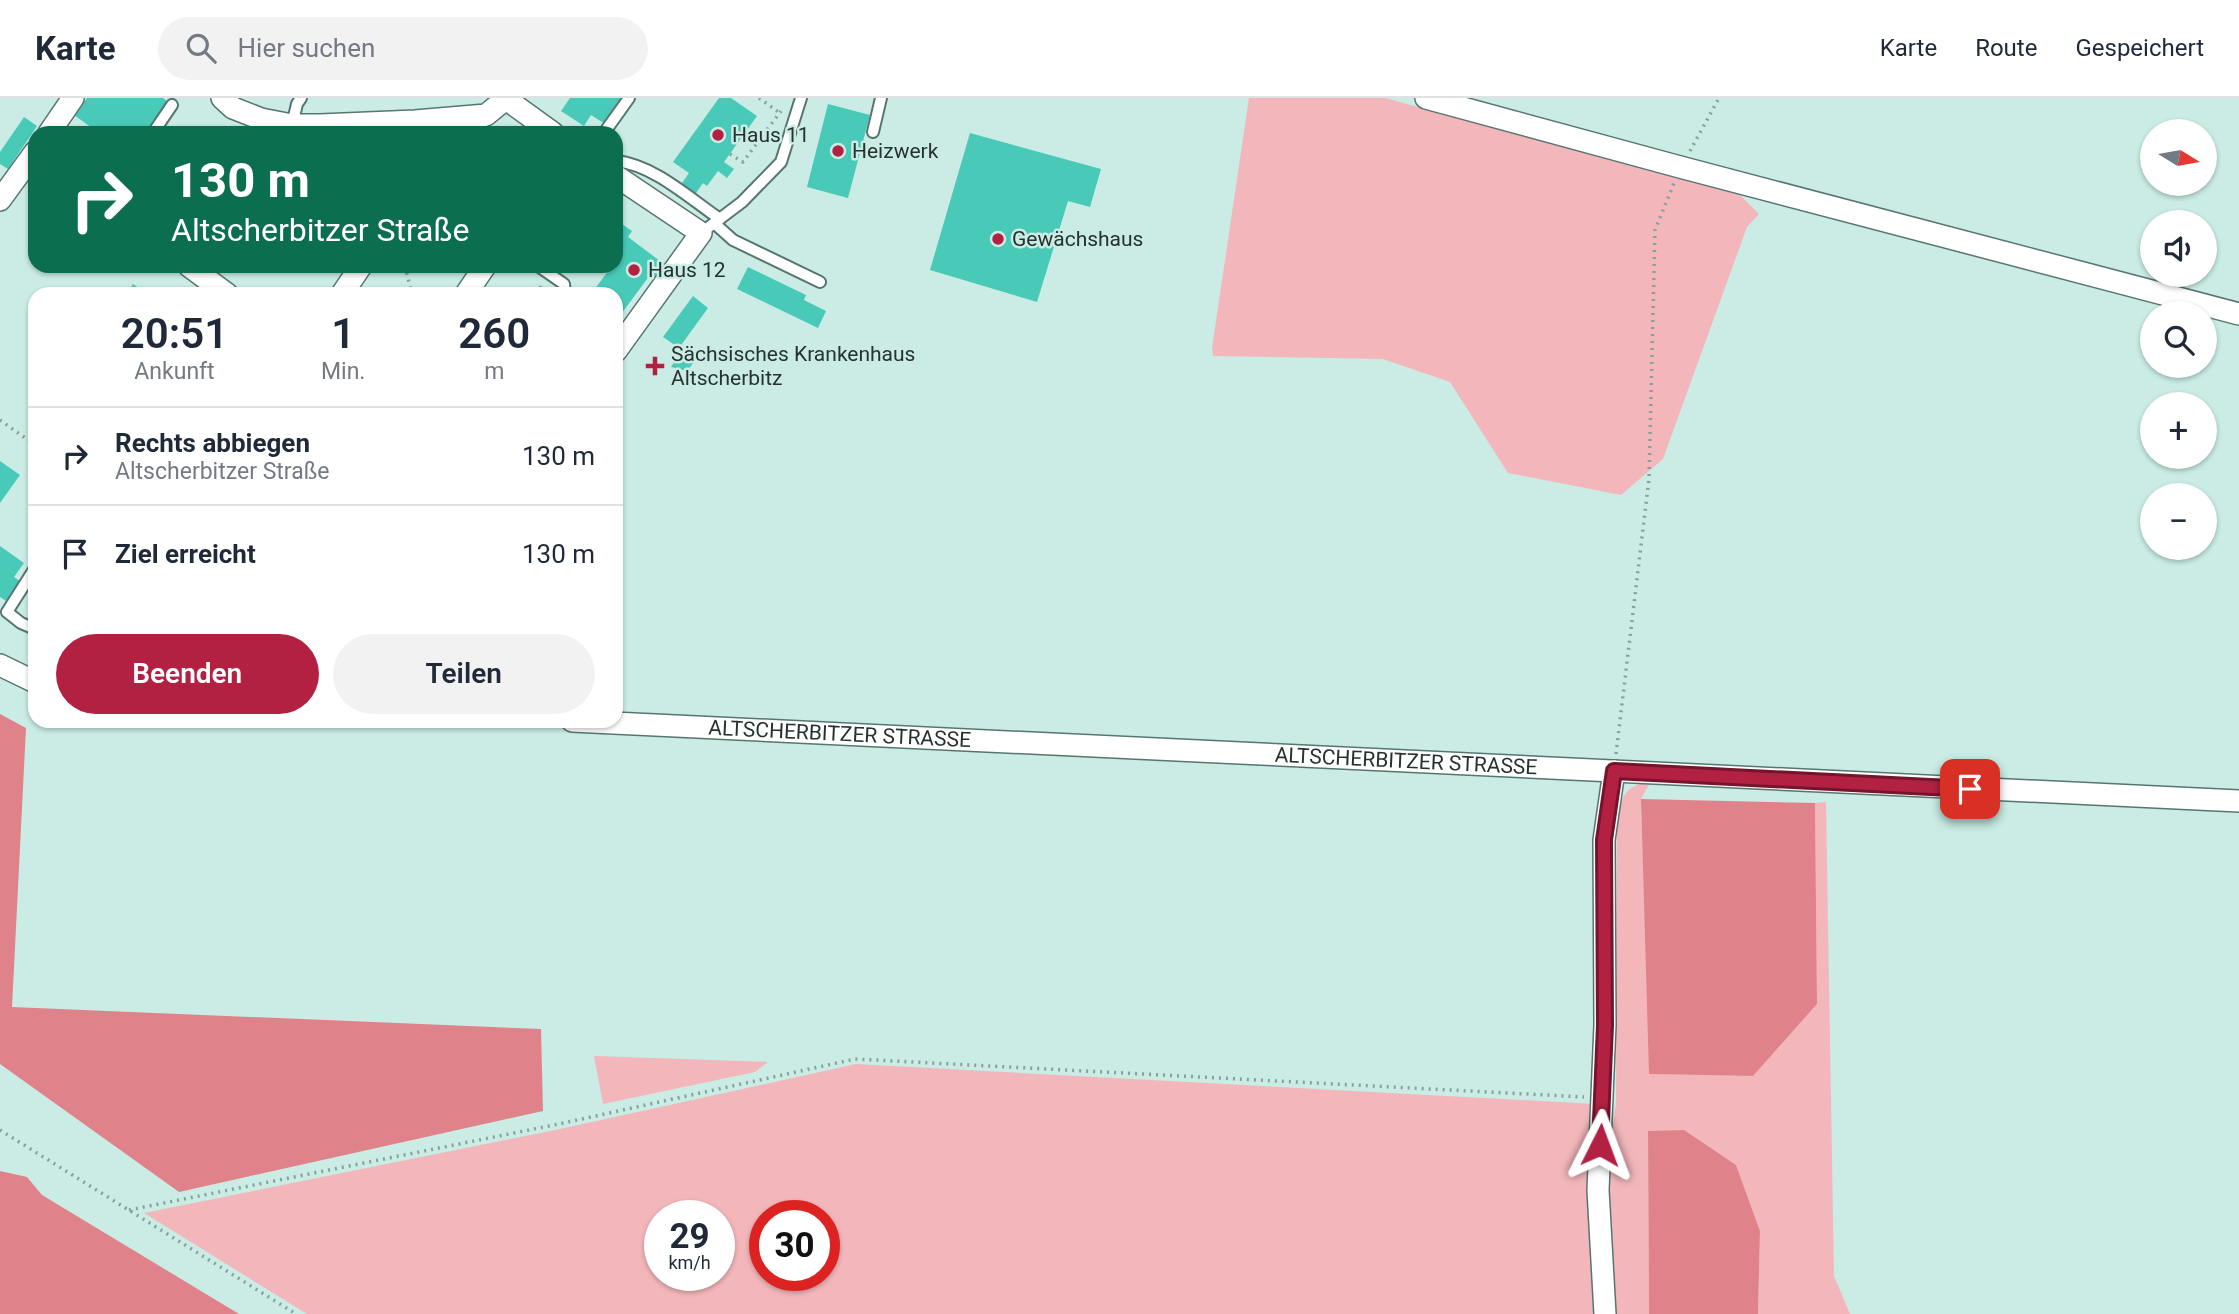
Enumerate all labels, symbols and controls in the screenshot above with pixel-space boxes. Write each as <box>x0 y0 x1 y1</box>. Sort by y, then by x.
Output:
search box <box>158 17 648 80</box>
text: Karte <box>35 29 116 68</box>
icon: search <box>182 29 220 67</box>
text: Hier suchen <box>238 33 375 63</box>
text: Karte <box>1880 34 1937 62</box>
text: Route <box>1975 34 2037 62</box>
text: Gespeichert <box>2075 34 2204 62</box>
north arrow <box>2140 119 2217 196</box>
map controls <box>2140 119 2217 560</box>
place label: Haus 11 <box>732 123 810 147</box>
marker: Haus 11 <box>710 127 726 143</box>
place label: Heizwerk <box>852 139 939 163</box>
marker: Heizwerk <box>830 143 846 159</box>
text: 130 m <box>171 152 310 209</box>
icon: right <box>56 154 147 245</box>
button: sound <box>2140 210 2217 287</box>
text: Altscherbitzer Straße <box>171 211 470 249</box>
place label: Gewächshaus <box>1012 227 1143 251</box>
marker: Gewächshaus <box>990 231 1006 247</box>
place label: Haus 12 <box>648 258 726 282</box>
marker: Haus 12 <box>626 262 642 278</box>
button: search <box>2140 301 2217 378</box>
text: 20:51 <box>121 309 228 358</box>
text: 1 <box>331 309 355 358</box>
text: 260 <box>458 309 530 358</box>
place label: Sächsisches Krankenhaus Altscherbitz <box>671 342 915 390</box>
marker: Sächsisches Krankenhaus Altscherbitz <box>645 356 665 376</box>
text: Ankunft <box>134 358 215 385</box>
text: Min. <box>321 358 365 385</box>
text: m <box>484 358 504 385</box>
button: + <box>2140 392 2217 469</box>
text: Rechts abbiegen <box>115 428 310 458</box>
icon: right <box>56 437 94 475</box>
text: 130 m <box>522 441 595 471</box>
text: Altscherbitzer Straße <box>115 458 330 485</box>
button: − <box>2140 483 2217 560</box>
icon: arrive <box>56 535 94 573</box>
text: Ziel erreicht <box>115 539 256 569</box>
text: 130 m <box>522 539 595 569</box>
button: Beenden <box>56 634 319 714</box>
button: Teilen <box>333 634 595 714</box>
street label: ALTSCHERBITZER STRASSE <box>708 716 972 752</box>
street label: ALTSCHERBITZER STRASSE <box>1274 743 1538 779</box>
pin <box>1940 759 2000 819</box>
icon: arrive <box>1951 770 1989 808</box>
position arrow <box>1563 1108 1637 1182</box>
speed limit sign: 30 <box>749 1200 840 1291</box>
text: 29 <box>669 1216 710 1257</box>
text: km/h <box>668 1252 711 1273</box>

